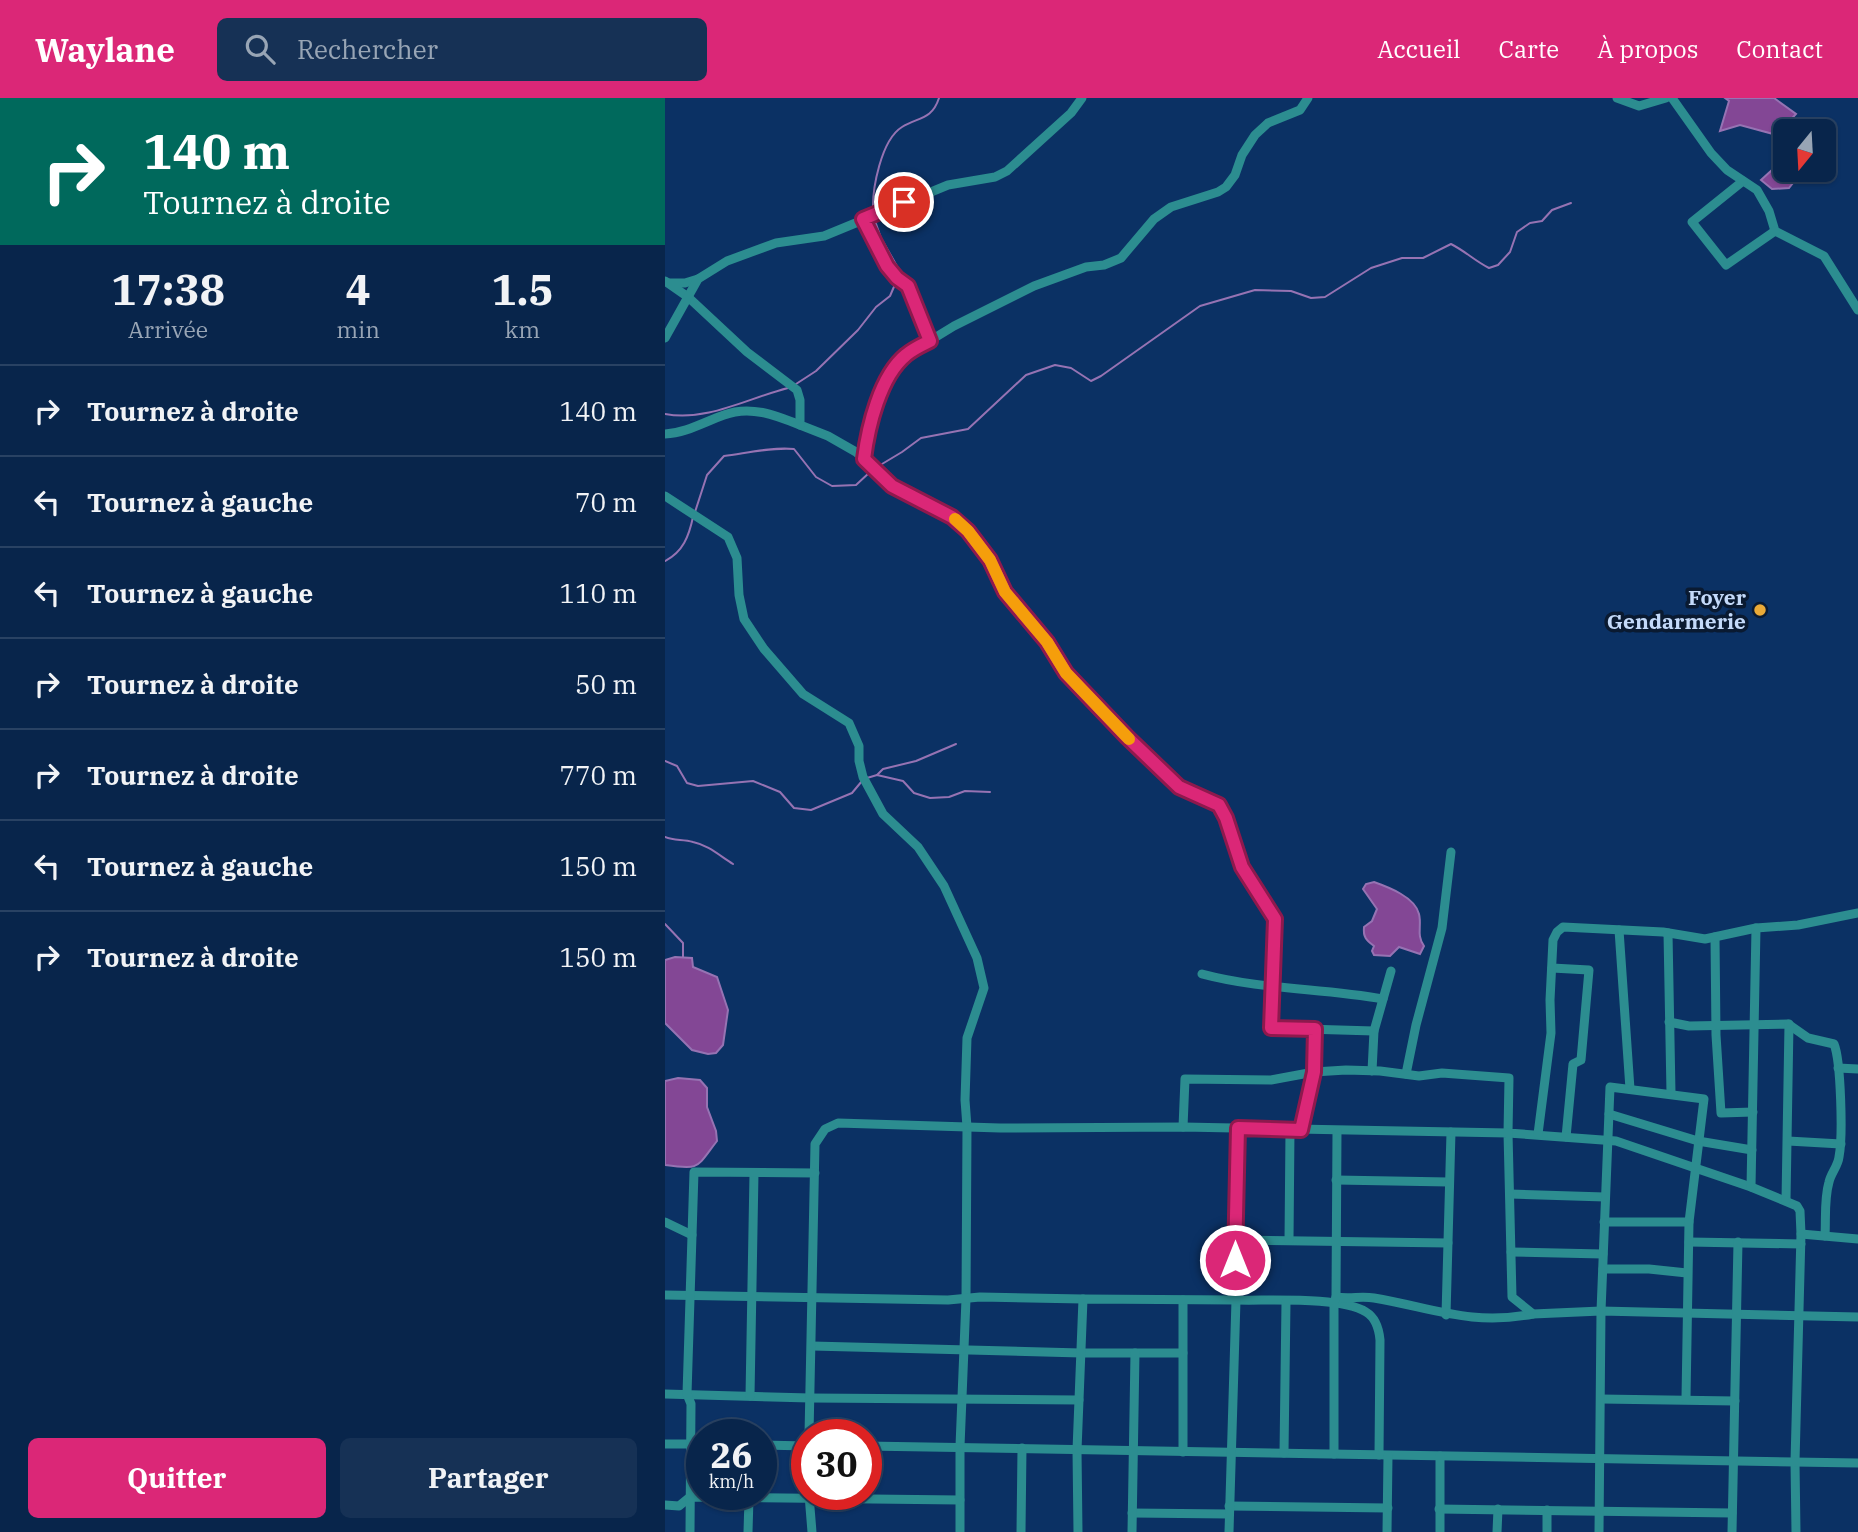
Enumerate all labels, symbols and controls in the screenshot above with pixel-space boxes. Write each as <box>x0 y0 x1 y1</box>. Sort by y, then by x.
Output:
search box <box>217 18 707 81</box>
text: Waylane <box>35 28 175 71</box>
icon: search <box>241 30 279 68</box>
text: Rechercher <box>297 32 438 66</box>
text: Accueil <box>1377 33 1461 65</box>
text: Carte <box>1499 33 1559 65</box>
text: À propos <box>1597 33 1698 65</box>
text: Contact <box>1736 33 1823 65</box>
text: 140 m <box>143 119 290 182</box>
north arrow <box>1773 119 1836 182</box>
map controls <box>1773 119 1836 182</box>
icon: right <box>28 126 119 217</box>
pin <box>874 172 934 232</box>
text: Tournez à droite <box>143 181 391 223</box>
icon: arrive <box>885 183 923 221</box>
text: 17:38 <box>111 262 225 317</box>
text: 4 <box>346 262 371 317</box>
text: 1.5 <box>491 262 554 317</box>
text: Arrivée <box>128 314 208 344</box>
text: min <box>336 314 380 344</box>
text: km <box>505 314 540 344</box>
icon: right <box>28 392 66 430</box>
text: Tournez à droite <box>87 394 299 428</box>
text: 140 m <box>559 394 637 428</box>
icon: left <box>28 483 66 521</box>
text: Tournez à gauche <box>87 485 313 519</box>
text: 70 m <box>575 485 637 519</box>
icon: left <box>28 574 66 612</box>
text: Tournez à gauche <box>87 576 313 610</box>
text: 110 m <box>559 576 637 610</box>
place label: Foyer Gendarmerie <box>1607 583 1747 635</box>
marker: Foyer Gendarmerie <box>1752 602 1768 618</box>
icon: right <box>28 665 66 703</box>
text: Tournez à droite <box>87 667 299 701</box>
text: 50 m <box>575 667 637 701</box>
icon: right <box>28 756 66 794</box>
text: Tournez à droite <box>87 758 299 792</box>
text: 770 m <box>559 758 637 792</box>
icon: left <box>28 847 66 885</box>
text: Tournez à gauche <box>87 849 313 883</box>
text: 150 m <box>559 849 637 883</box>
icon: right <box>28 938 66 976</box>
text: Tournez à droite <box>87 940 299 974</box>
text: 150 m <box>559 940 637 974</box>
position arrow <box>1198 1223 1272 1297</box>
speed limit sign: 30 <box>791 1419 882 1510</box>
text: 26 <box>710 1432 753 1478</box>
button: Quitter <box>28 1438 326 1518</box>
button: Partager <box>340 1438 637 1518</box>
text: km/h <box>709 1470 754 1493</box>

